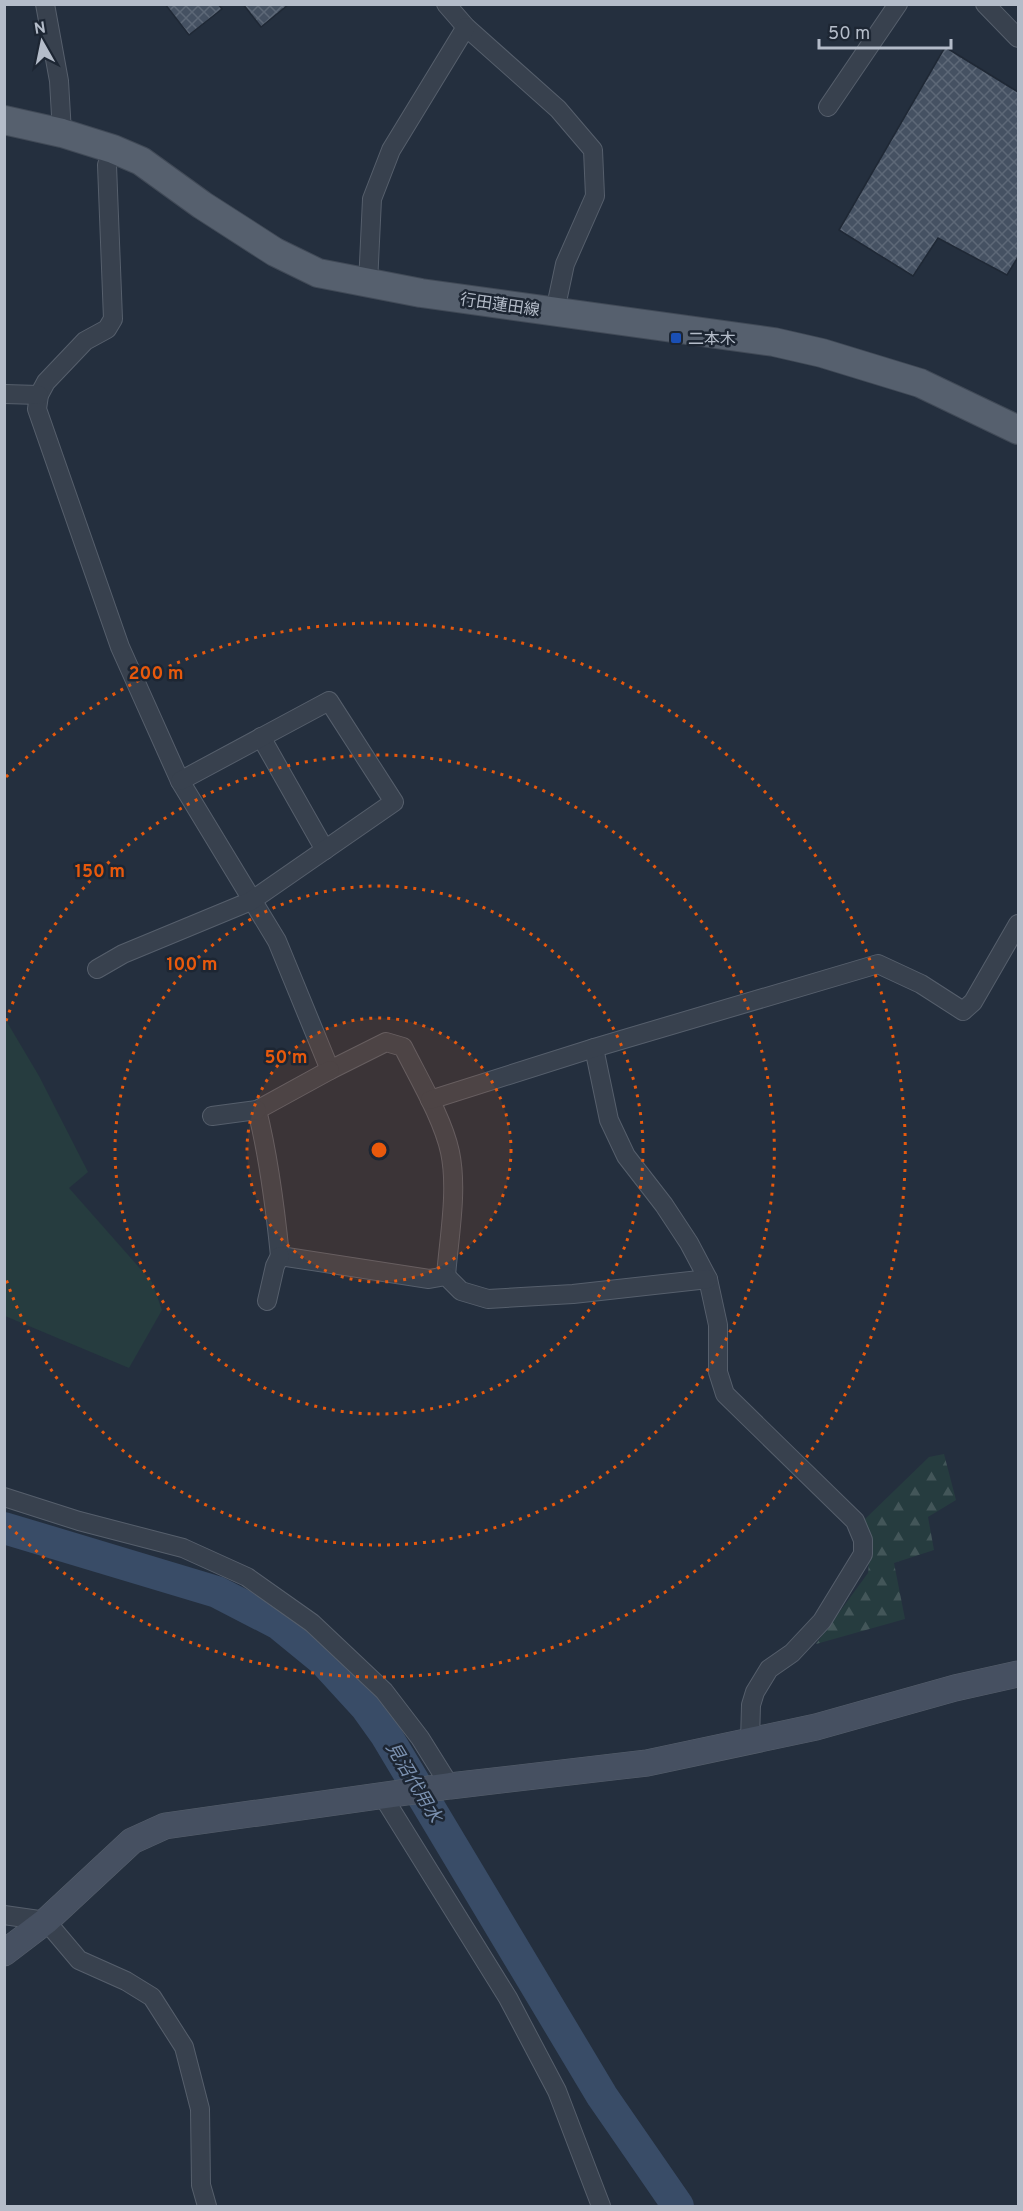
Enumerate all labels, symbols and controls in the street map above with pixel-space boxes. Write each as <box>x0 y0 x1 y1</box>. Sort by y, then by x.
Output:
north arrow <box>12 12 72 72</box>
scale bar <box>819 12 951 50</box>
text: N <box>33 18 47 40</box>
text: 50 m <box>828 23 870 46</box>
street label: 行田蓮田線 <box>459 291 541 321</box>
place label: 二本木 <box>688 330 736 350</box>
marker: 二本木 <box>669 331 683 345</box>
text: 200 m <box>128 663 184 686</box>
text: 150 m <box>75 861 125 884</box>
text: 100 m <box>166 954 218 977</box>
text: 50 m <box>264 1047 308 1070</box>
centre of rings <box>369 1140 389 1160</box>
water label: 見沼代用水 <box>380 1738 447 1829</box>

